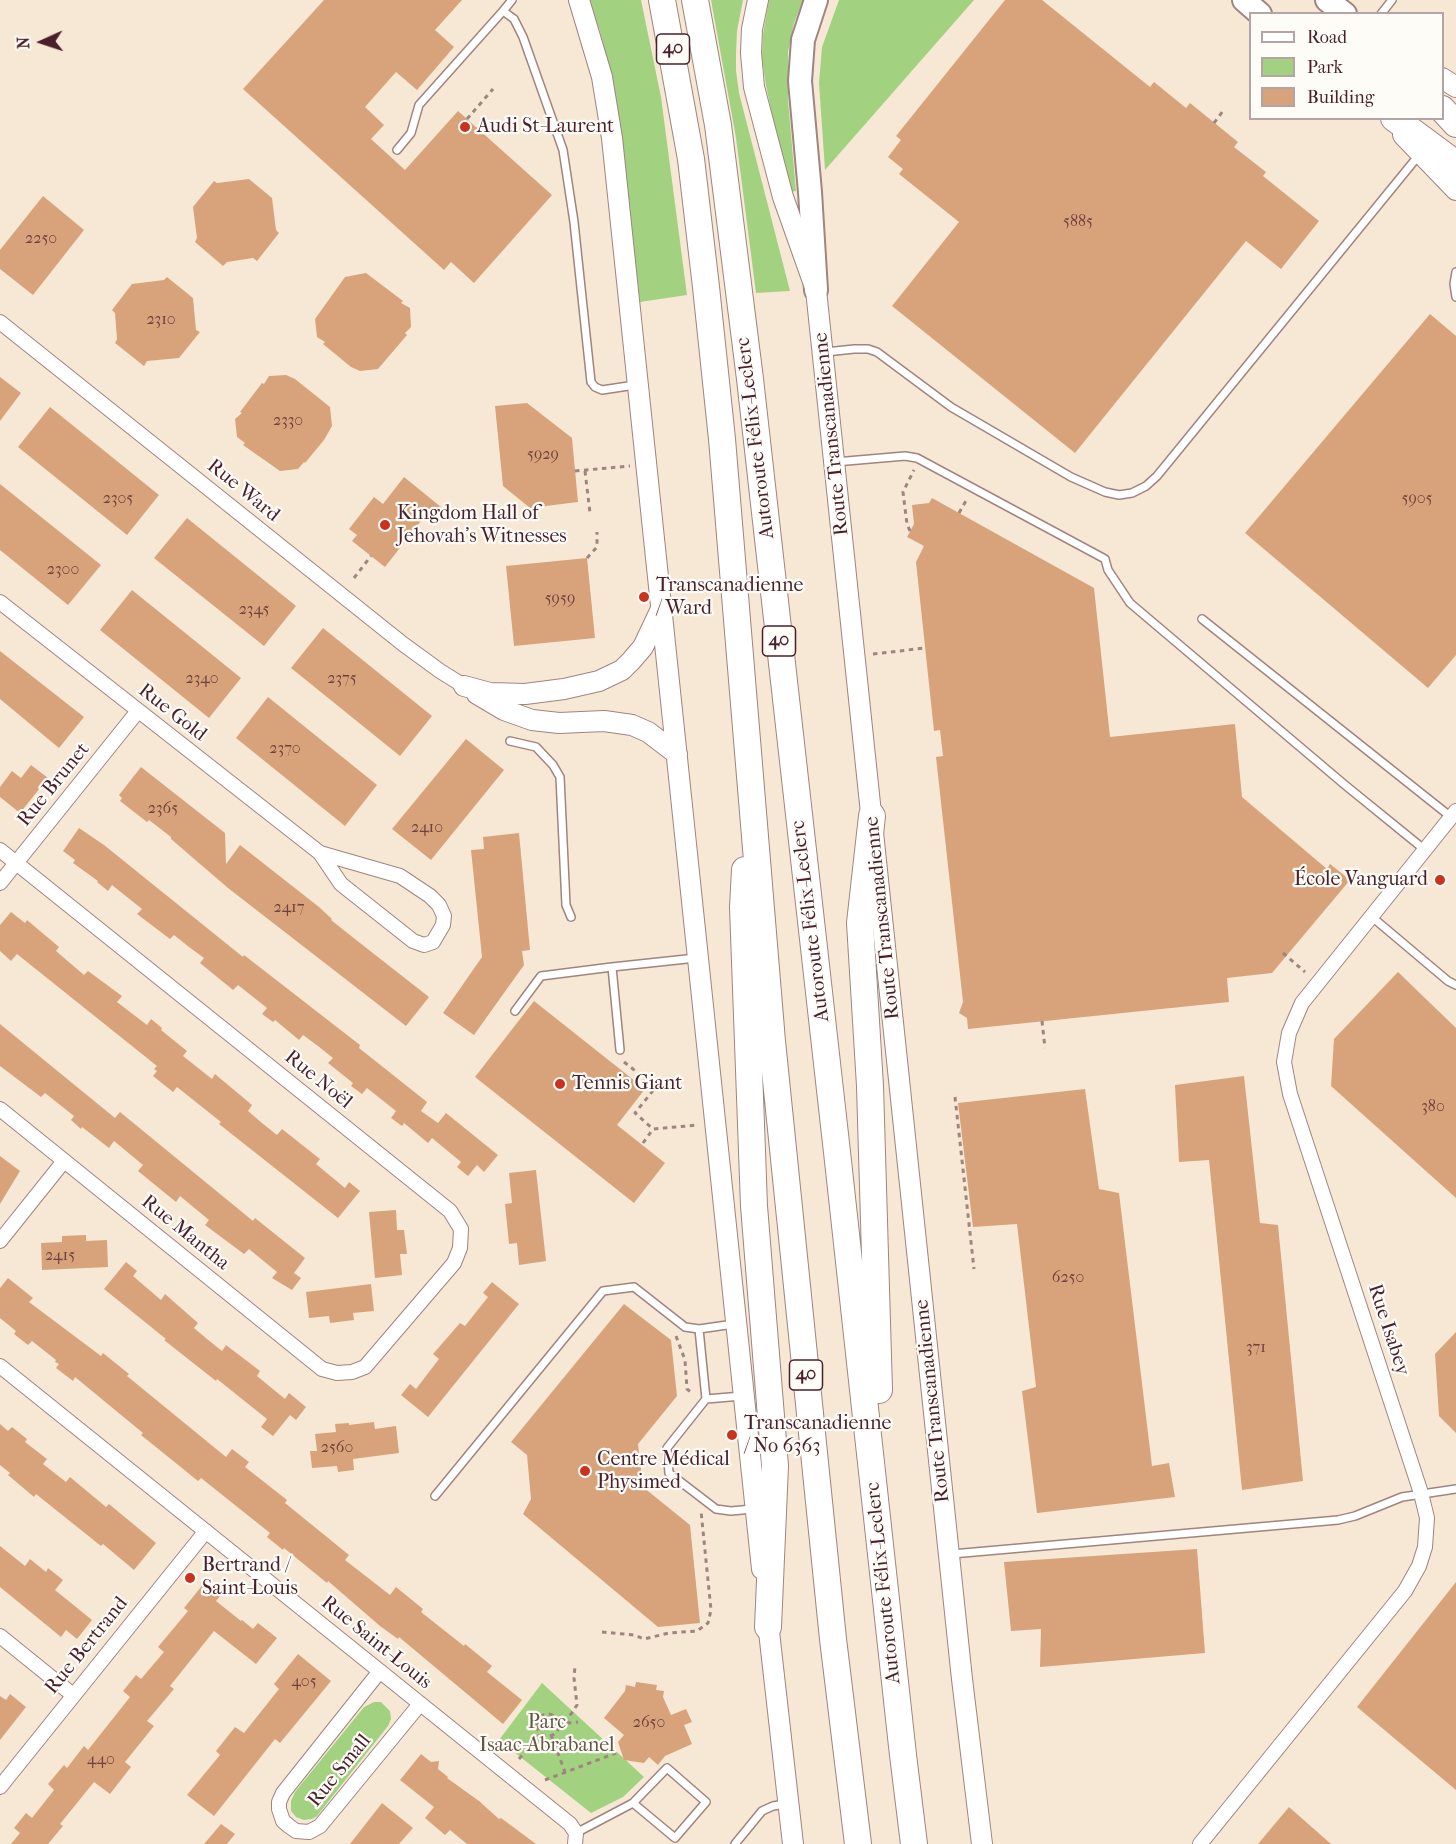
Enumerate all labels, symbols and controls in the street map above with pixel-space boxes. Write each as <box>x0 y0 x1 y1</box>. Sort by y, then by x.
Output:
north arrow <box>12 12 72 72</box>
legend <box>1249 12 1444 120</box>
text: Road <box>1307 27 1347 48</box>
road number: 40 <box>656 34 690 64</box>
text: N <box>14 36 33 50</box>
text: Park <box>1307 57 1343 78</box>
text: Building <box>1307 87 1374 108</box>
place label: Audi St-Laurent <box>477 115 614 139</box>
marker: Audi St-Laurent <box>458 120 472 134</box>
house number: 5885 <box>1063 212 1093 232</box>
house number: 2250 <box>25 229 57 249</box>
house number: 2310 <box>146 310 176 330</box>
street label: Route Transcanadienne <box>809 331 855 537</box>
street label: Autoroute Félix-Leclerc <box>732 336 780 540</box>
house number: 2330 <box>273 411 303 431</box>
house number: 5929 <box>527 445 559 465</box>
street label: Rue Ward <box>202 455 284 527</box>
house number: 2305 <box>103 489 133 509</box>
house number: 5905 <box>1401 489 1433 509</box>
place label: Kingdom Hall of Jehovah's Witnesses <box>397 502 567 549</box>
marker: Kingdom Hall of Jehovah's Witnesses <box>378 518 392 532</box>
house number: 2300 <box>47 560 79 580</box>
place label: Transcanadienne / Ward <box>656 574 803 621</box>
house number: 5959 <box>545 589 575 609</box>
marker: Transcanadienne / Ward <box>637 590 651 604</box>
house number: 2345 <box>239 600 269 620</box>
road number: 40 <box>762 626 796 656</box>
house number: 2340 <box>185 669 219 689</box>
house number: 2375 <box>327 669 357 689</box>
street label: Rue Gold <box>133 679 211 747</box>
street label: Rue Brunet <box>13 738 95 832</box>
house number: 2370 <box>269 739 301 759</box>
house number: 2365 <box>148 799 178 819</box>
street label: Route Transcanadienne <box>860 815 906 1021</box>
house number: 2410 <box>411 818 443 838</box>
street label: Autoroute Félix-Leclerc <box>787 819 835 1023</box>
place label: École Vanguard <box>1294 868 1428 892</box>
marker: École Vanguard <box>1433 873 1447 887</box>
house number: 2417 <box>273 898 305 918</box>
street label: Rue Noël <box>279 1046 357 1114</box>
place label: Tennis Giant <box>572 1072 682 1096</box>
marker: Tennis Giant <box>553 1077 567 1091</box>
house number: 380 <box>1421 1097 1445 1117</box>
street label: Rue Mantha <box>136 1190 234 1276</box>
house number: 2415 <box>45 1246 75 1266</box>
house number: 6250 <box>1052 1268 1084 1288</box>
street label: Rue Isabey <box>1362 1281 1414 1379</box>
street label: Route Transcanadienne <box>910 1298 956 1504</box>
house number: 371 <box>1246 1338 1266 1358</box>
road number: 40 <box>790 1360 822 1390</box>
place label: Transcanadienne / No 6363 <box>744 1412 891 1459</box>
marker: Transcanadienne / No 6363 <box>725 1428 739 1442</box>
house number: 2560 <box>321 1438 353 1458</box>
place label: Centre Médical Physimed <box>597 1448 730 1495</box>
marker: Centre Médical Physimed <box>578 1464 592 1478</box>
street label: Autoroute Félix-Leclerc <box>861 1481 907 1685</box>
place label: Bertrand / Saint-Louis <box>202 1554 298 1601</box>
marker: Bertrand / Saint-Louis <box>183 1571 197 1585</box>
street label: Rue Saint-Louis <box>316 1591 436 1695</box>
street label: Rue Bertrand <box>40 1592 134 1700</box>
house number: 405 <box>291 1672 317 1692</box>
park label: Parc Isaac-Abrabanel <box>479 1711 615 1758</box>
house number: 2650 <box>633 1713 665 1733</box>
street label: Rue Small <box>303 1730 377 1812</box>
house number: 440 <box>87 1750 115 1770</box>

